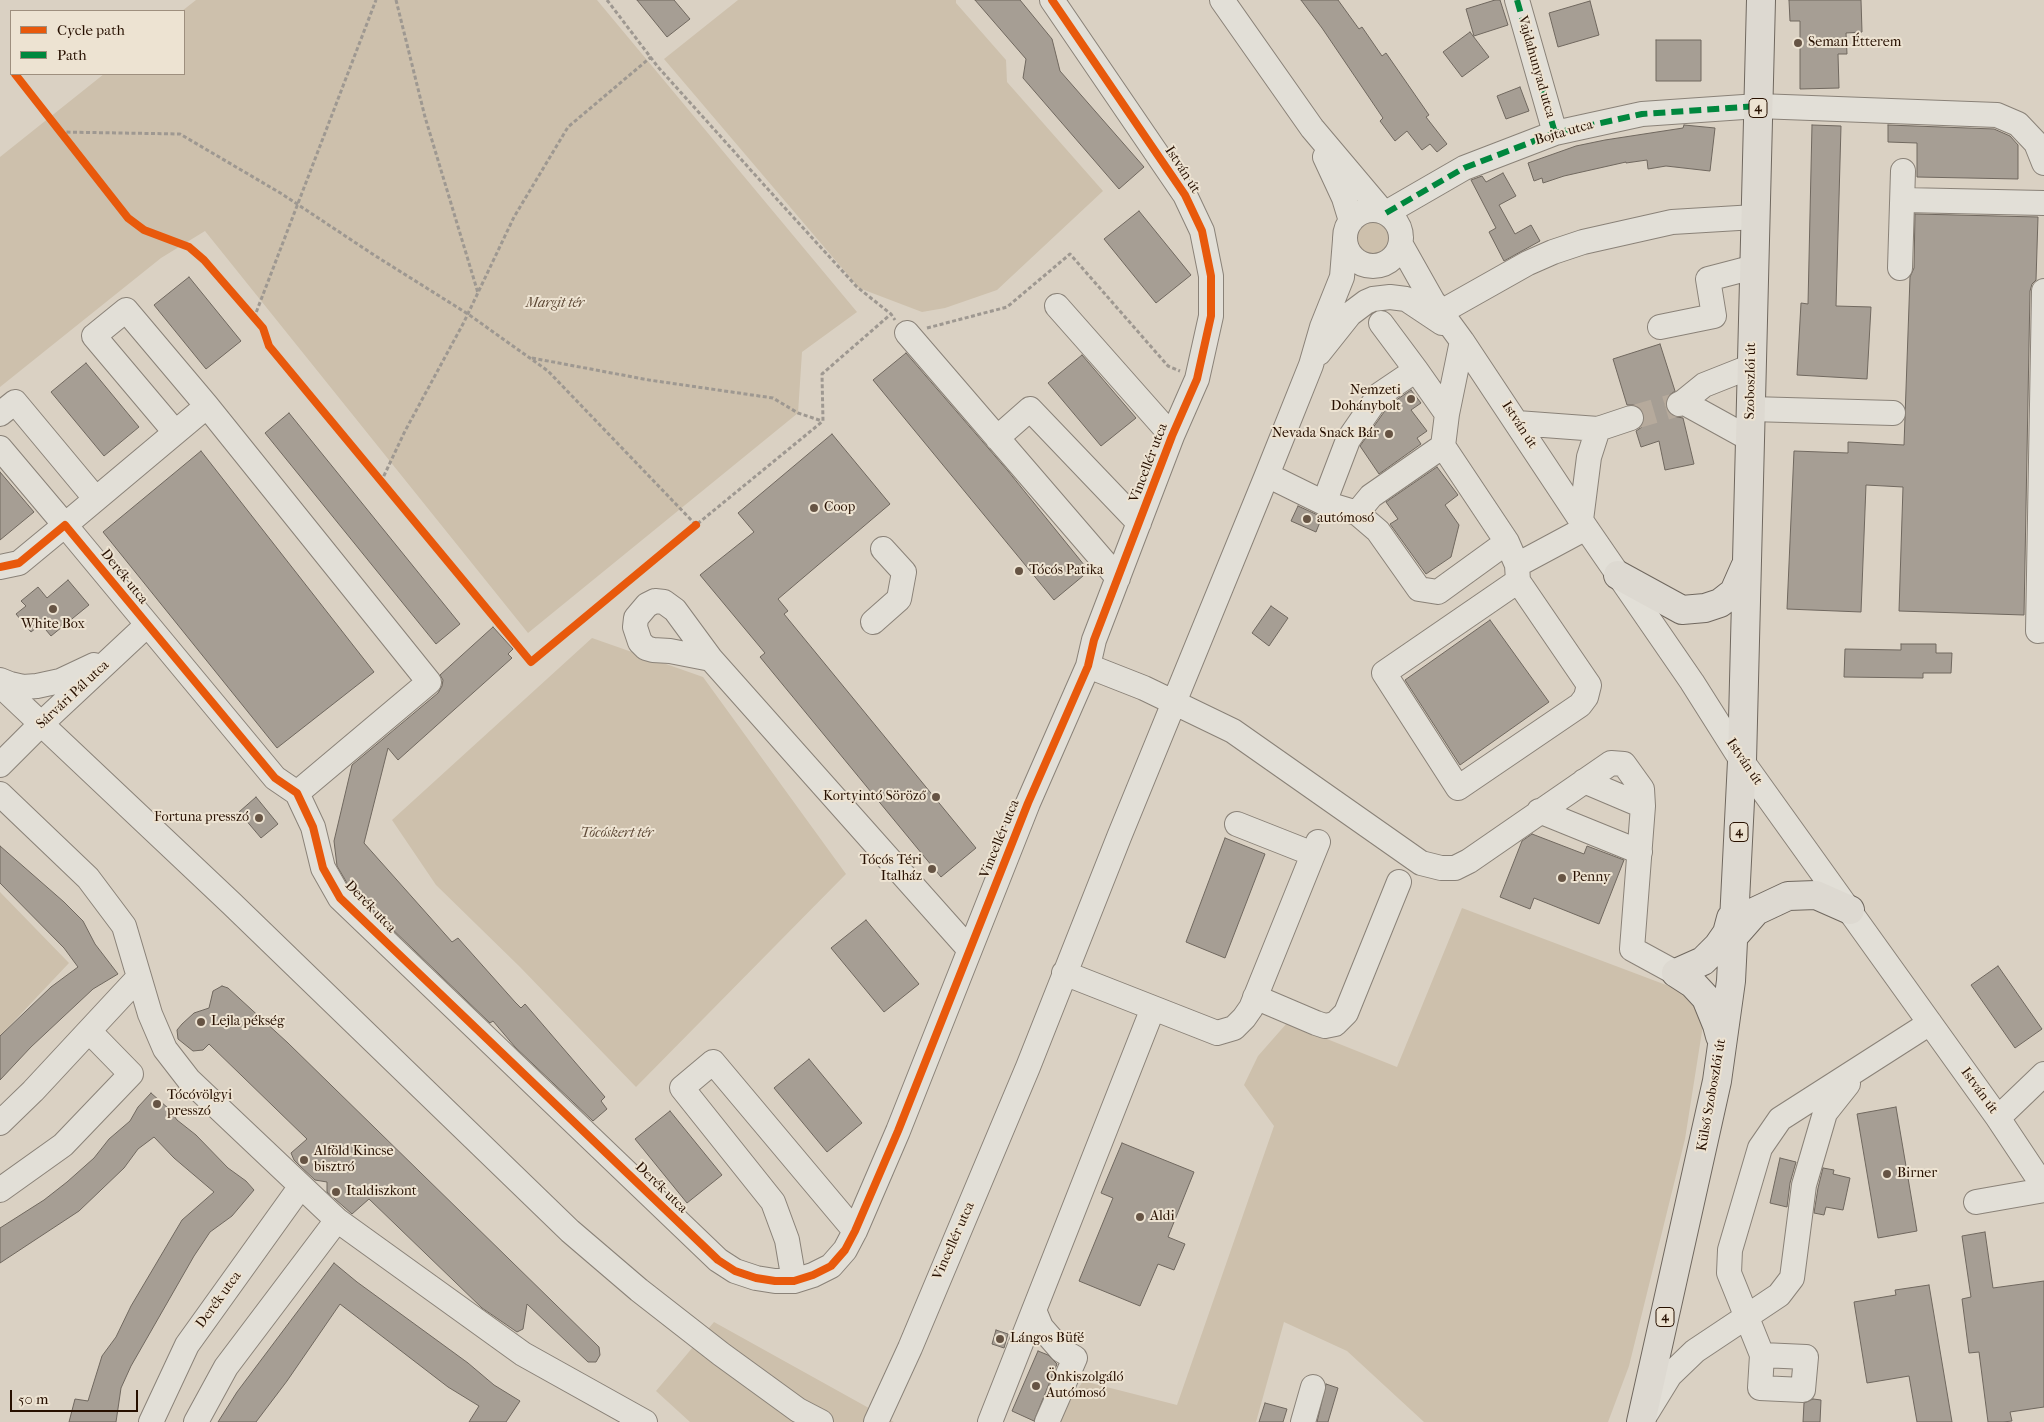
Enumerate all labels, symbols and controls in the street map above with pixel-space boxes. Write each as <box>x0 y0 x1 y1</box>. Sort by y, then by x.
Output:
legend <box>10 10 185 75</box>
street label: Vajdahunyad utca <box>1513 14 1559 120</box>
text: Cycle path <box>57 21 125 39</box>
place label: Seman Étterem <box>1808 35 1901 51</box>
marker: Seman Étterem <box>1792 37 1804 49</box>
text: Path <box>57 46 87 64</box>
road number: 4 <box>1749 99 1767 118</box>
street label: Bojta utca <box>1533 117 1595 149</box>
street label: István út <box>1161 143 1203 197</box>
park label: Margit tér <box>526 296 584 312</box>
street label: Szoboszlói út <box>1742 342 1760 420</box>
place label: Nemzeti Dohánybolt <box>1331 383 1401 416</box>
marker: Nemzeti Dohánybolt <box>1405 393 1417 405</box>
street label: István út <box>1498 398 1540 452</box>
street label: Vincellér utca <box>1126 421 1172 505</box>
place label: Nevada Snack Bár <box>1272 426 1379 442</box>
marker: Nevada Snack Bár <box>1383 428 1395 440</box>
place label: Coop <box>824 500 855 516</box>
marker: Coop <box>808 502 820 514</box>
place label: autómosó <box>1317 511 1374 527</box>
marker: autómosó <box>1301 513 1313 525</box>
street label: Derék utca <box>97 546 151 608</box>
place label: Tócós Patika <box>1029 563 1103 579</box>
marker: Tócós Patika <box>1013 565 1025 577</box>
marker: White Box <box>47 603 59 615</box>
place label: White Box <box>21 617 85 633</box>
street label: Sárvári Pál utca <box>33 657 113 733</box>
street label: István út <box>1722 735 1766 789</box>
place label: Kortyintó Söröző <box>823 789 926 805</box>
marker: Kortyintó Söröző <box>930 791 942 803</box>
street label: Vincellér utca <box>977 797 1023 881</box>
place label: Fortuna presszó <box>154 810 249 826</box>
marker: Fortuna presszó <box>253 812 265 824</box>
road number: 4 <box>1730 822 1748 842</box>
park label: Tócóskert tér <box>581 826 653 842</box>
place label: Tócós Téri Italház <box>860 853 922 886</box>
marker: Tócós Téri Italház <box>926 863 938 875</box>
place label: Penny <box>1572 870 1610 886</box>
marker: Penny <box>1556 872 1568 884</box>
street label: Derék utca <box>341 877 399 937</box>
place label: Lejla pékség <box>211 1014 284 1030</box>
marker: Lejla pékség <box>195 1016 207 1028</box>
street label: Külső Szoboszlói út <box>1694 1037 1730 1153</box>
street label: István út <box>1957 1065 2001 1117</box>
place label: Tócóvölgyi presszó <box>167 1088 232 1120</box>
marker: Tócóvölgyi presszó <box>151 1098 163 1110</box>
place label: Alföld Kincse bisztró <box>314 1144 393 1176</box>
marker: Alföld Kincse bisztró <box>298 1154 310 1166</box>
street label: Derék utca <box>631 1159 691 1217</box>
place label: Birner <box>1897 1166 1937 1182</box>
marker: Birner <box>1881 1168 1893 1180</box>
place label: Italdiszkont <box>346 1184 417 1200</box>
marker: Italdiszkont <box>330 1186 342 1198</box>
street label: Vincellér utca <box>929 1200 979 1282</box>
place label: Aldi <box>1150 1209 1175 1225</box>
marker: Aldi <box>1134 1211 1146 1223</box>
street label: Derék utca <box>193 1268 245 1332</box>
road number: 4 <box>1656 1308 1674 1326</box>
place label: Lángos Büfé <box>1010 1331 1084 1347</box>
marker: Lángos Büfé <box>994 1333 1006 1345</box>
place label: Önkiszolgáló Autómosó <box>1046 1370 1124 1402</box>
scale bar <box>12 1380 140 1412</box>
marker: Önkiszolgáló Autómosó <box>1030 1380 1042 1392</box>
text: 50 m <box>18 1390 48 1408</box>

